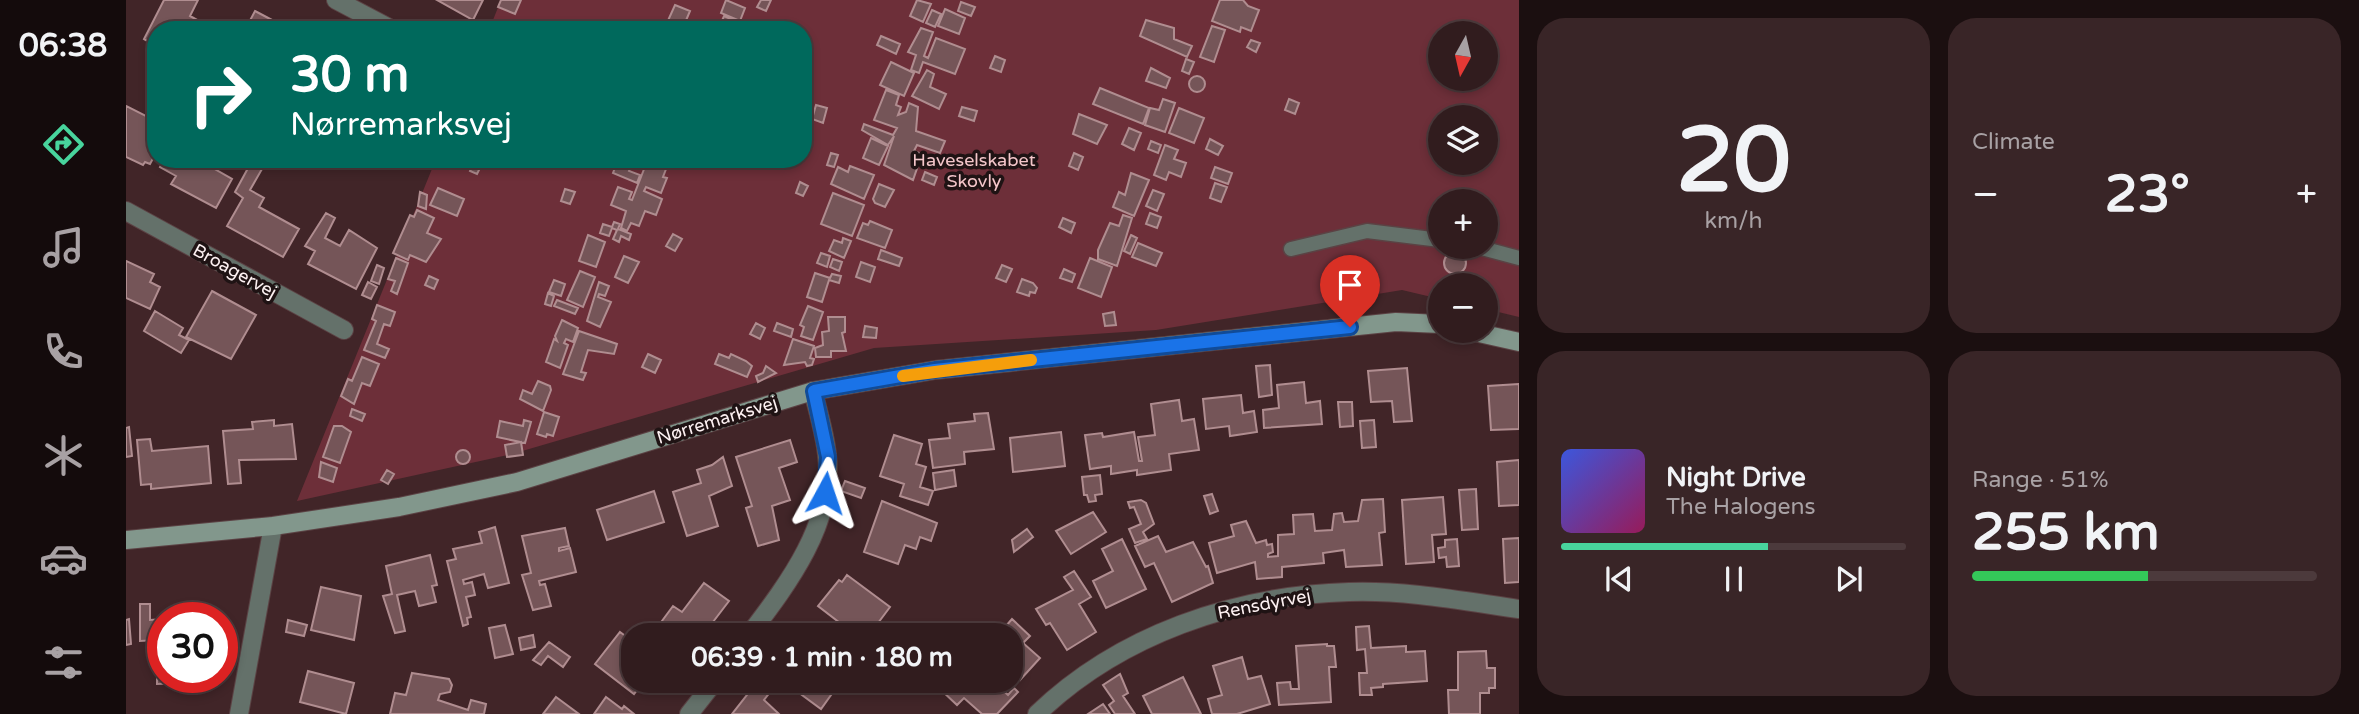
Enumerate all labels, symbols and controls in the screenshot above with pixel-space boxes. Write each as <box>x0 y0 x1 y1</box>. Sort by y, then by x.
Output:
north arrow <box>1428 21 1498 91</box>
map controls <box>1428 21 1498 343</box>
text: 06:38 <box>19 27 107 65</box>
text: 30 m <box>290 46 409 105</box>
icon: right <box>175 49 266 140</box>
button: layers <box>1428 105 1498 175</box>
text: Nørremarksvej <box>290 106 512 144</box>
text: 20 <box>1676 106 1791 216</box>
icon: directions <box>39 120 88 169</box>
text: Climate <box>1972 128 2055 156</box>
park label: Haveselskabet Skovly <box>912 149 1036 192</box>
text: 23° <box>2105 163 2190 226</box>
text: − <box>1972 172 1999 218</box>
text: + <box>2296 172 2317 218</box>
button: + <box>1428 189 1498 259</box>
text: km/h <box>1705 207 1762 235</box>
icon: music <box>39 223 88 272</box>
street label: Broagervej <box>189 239 281 303</box>
pin <box>1320 255 1380 327</box>
icon: arrive <box>1331 266 1369 304</box>
button: − <box>1428 273 1498 343</box>
icon: phone <box>39 327 88 376</box>
street label: Nørremarksvej <box>654 391 780 449</box>
icon: climate <box>39 431 88 480</box>
position arrow <box>788 456 862 530</box>
text: Night Drive <box>1666 462 1806 493</box>
text: Range · 51% <box>1972 466 2108 494</box>
text: The Halogens <box>1666 493 1815 521</box>
text: 255 km <box>1972 501 2160 564</box>
icon: car <box>39 534 88 583</box>
icon: previous <box>1600 560 1638 598</box>
icon: pause <box>1715 560 1753 598</box>
icon: next <box>1830 560 1868 598</box>
street label: Rensdyrvej <box>1215 584 1313 624</box>
speed limit sign: 30 <box>147 602 238 693</box>
icon: filters <box>39 638 88 687</box>
text: 06:39 · 1 min · 180 m <box>691 642 953 673</box>

